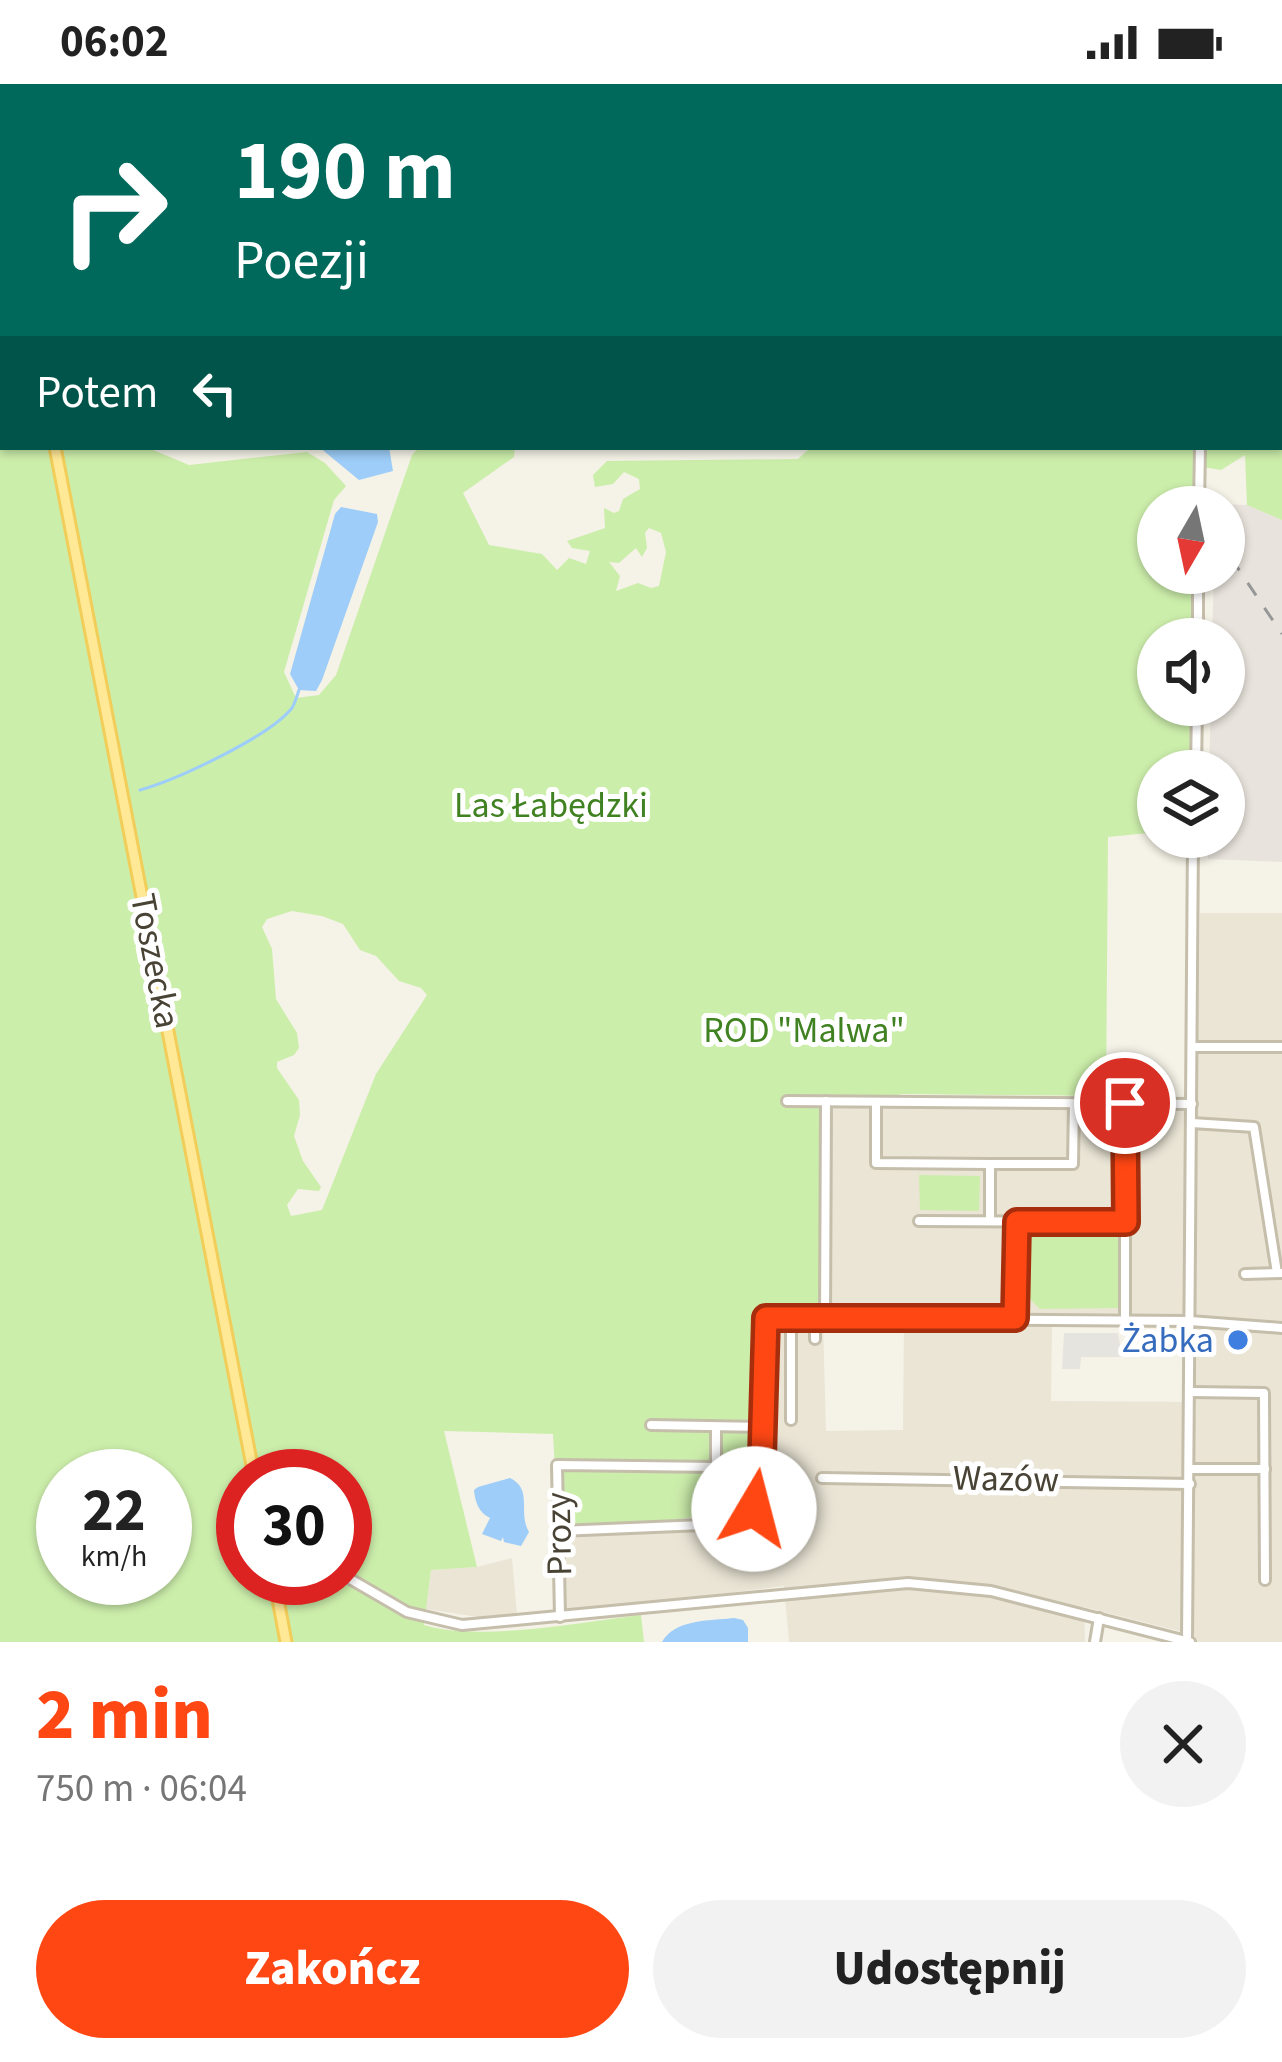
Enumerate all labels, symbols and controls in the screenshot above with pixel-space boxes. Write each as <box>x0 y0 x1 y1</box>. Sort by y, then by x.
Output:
text: 06:02 <box>60 10 169 74</box>
text: 190 m <box>234 112 456 232</box>
icon: right <box>36 132 192 288</box>
text: Poezji <box>234 223 369 300</box>
icon: left <box>182 360 248 426</box>
text: Potem <box>36 361 158 425</box>
north arrow <box>1137 486 1245 594</box>
map controls <box>1137 486 1245 858</box>
button: sound <box>1137 618 1245 726</box>
button: layers <box>1137 750 1245 858</box>
park label: Las Łabędzki <box>454 780 648 831</box>
street label: Toszecka <box>117 889 193 1033</box>
park label: ROD "Malwa" <box>703 1005 905 1056</box>
pin <box>1074 1052 1176 1154</box>
icon: arrive <box>1092 1070 1158 1136</box>
place label: Żabka <box>1122 1315 1214 1366</box>
marker: Żabka <box>1225 1327 1251 1353</box>
position arrow <box>691 1446 817 1572</box>
speed limit sign: 30 <box>216 1449 372 1605</box>
street label: Wazów <box>953 1453 1060 1505</box>
text: 22 <box>82 1469 146 1554</box>
street label: Prozy <box>533 1491 585 1576</box>
text: km/h <box>81 1535 147 1578</box>
text: 2 min <box>36 1664 213 1767</box>
button: close <box>1120 1681 1246 1807</box>
text: 750 m · 06:04 <box>36 1761 247 1817</box>
button: Zakończ <box>36 1900 629 2038</box>
button: Udostępnij <box>653 1900 1246 2038</box>

